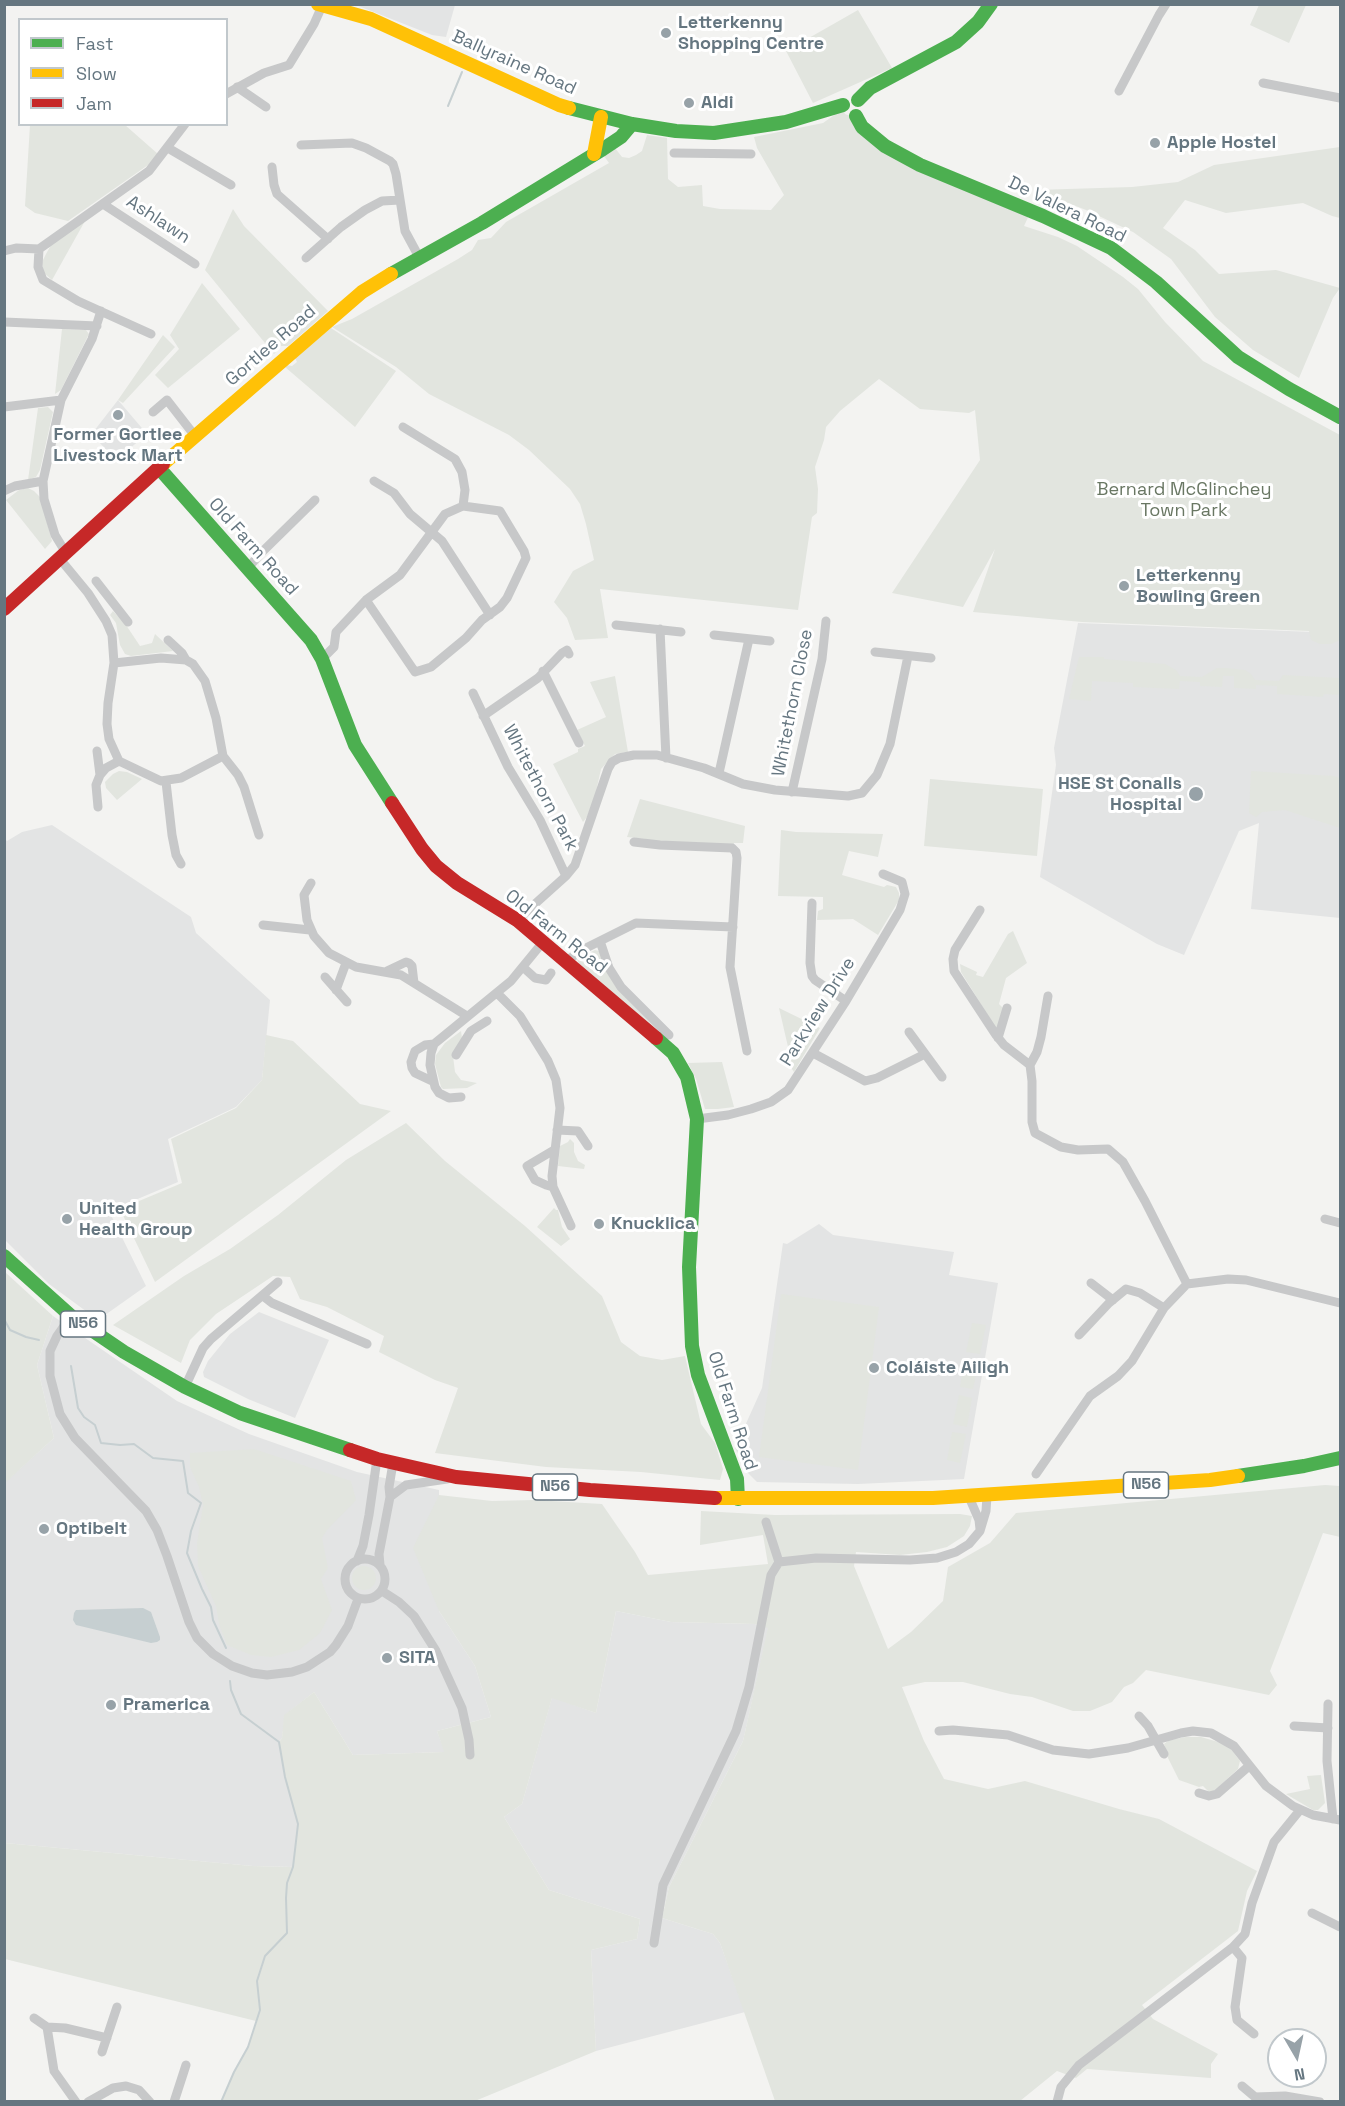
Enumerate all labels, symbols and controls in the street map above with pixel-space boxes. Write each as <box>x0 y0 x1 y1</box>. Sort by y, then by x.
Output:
place label: Letterkenny Shopping Centre <box>678 12 824 54</box>
legend <box>18 18 228 126</box>
street label: Ballyraine Road <box>448 26 580 100</box>
marker: Letterkenny Shopping Centre <box>659 26 673 40</box>
text: Fast <box>76 32 113 55</box>
text: Slow <box>76 62 117 85</box>
text: Jam <box>76 92 112 115</box>
place label: Aldi <box>701 92 733 114</box>
marker: Aldi <box>682 96 696 110</box>
place label: Apple Hostel <box>1167 132 1276 154</box>
marker: Apple Hostel <box>1148 136 1162 150</box>
street label: De Valera Road <box>1004 172 1130 248</box>
street label: Ashlawn <box>122 191 194 249</box>
street label: Gortlee Road <box>221 301 321 391</box>
marker: Former Gortlee Livestock Mart <box>111 408 125 422</box>
place label: Former Gortlee Livestock Mart <box>53 424 183 466</box>
park label: Bernard McGlinchey Town Park <box>1097 479 1271 522</box>
street label: Old Farm Road <box>204 494 302 600</box>
place label: Letterkenny Bowling Green <box>1136 565 1260 608</box>
marker: Letterkenny Bowling Green <box>1117 579 1131 593</box>
street label: Whitethorn Close <box>768 628 818 778</box>
street label: Whitethorn Park <box>498 721 582 855</box>
place label: HSE St Conalls Hospital <box>1058 773 1182 816</box>
marker: HSE St Conalls Hospital <box>1187 785 1205 803</box>
street label: Old Farm Road <box>501 885 611 979</box>
street label: Parkview Drive <box>776 954 860 1070</box>
place label: United Health Group <box>79 1198 193 1240</box>
marker: United Health Group <box>60 1212 74 1226</box>
place label: Knucklica <box>611 1213 696 1235</box>
marker: Knucklica <box>592 1217 606 1231</box>
road number: N56 <box>60 1311 106 1337</box>
street label: Old Farm Road <box>703 1349 761 1473</box>
place label: Coláiste Ailigh <box>886 1357 1009 1379</box>
marker: Coláiste Ailigh <box>867 1361 881 1375</box>
road number: N56 <box>1124 1472 1168 1498</box>
road number: N56 <box>532 1474 578 1500</box>
place label: Optibelt <box>56 1518 127 1540</box>
marker: Optibelt <box>37 1522 51 1536</box>
place label: SITA <box>399 1647 436 1669</box>
marker: SITA <box>380 1651 394 1665</box>
place label: Pramerica <box>123 1694 210 1716</box>
marker: Pramerica <box>104 1698 118 1712</box>
north arrow <box>1267 2028 1327 2088</box>
text: N <box>1293 2063 1307 2086</box>

